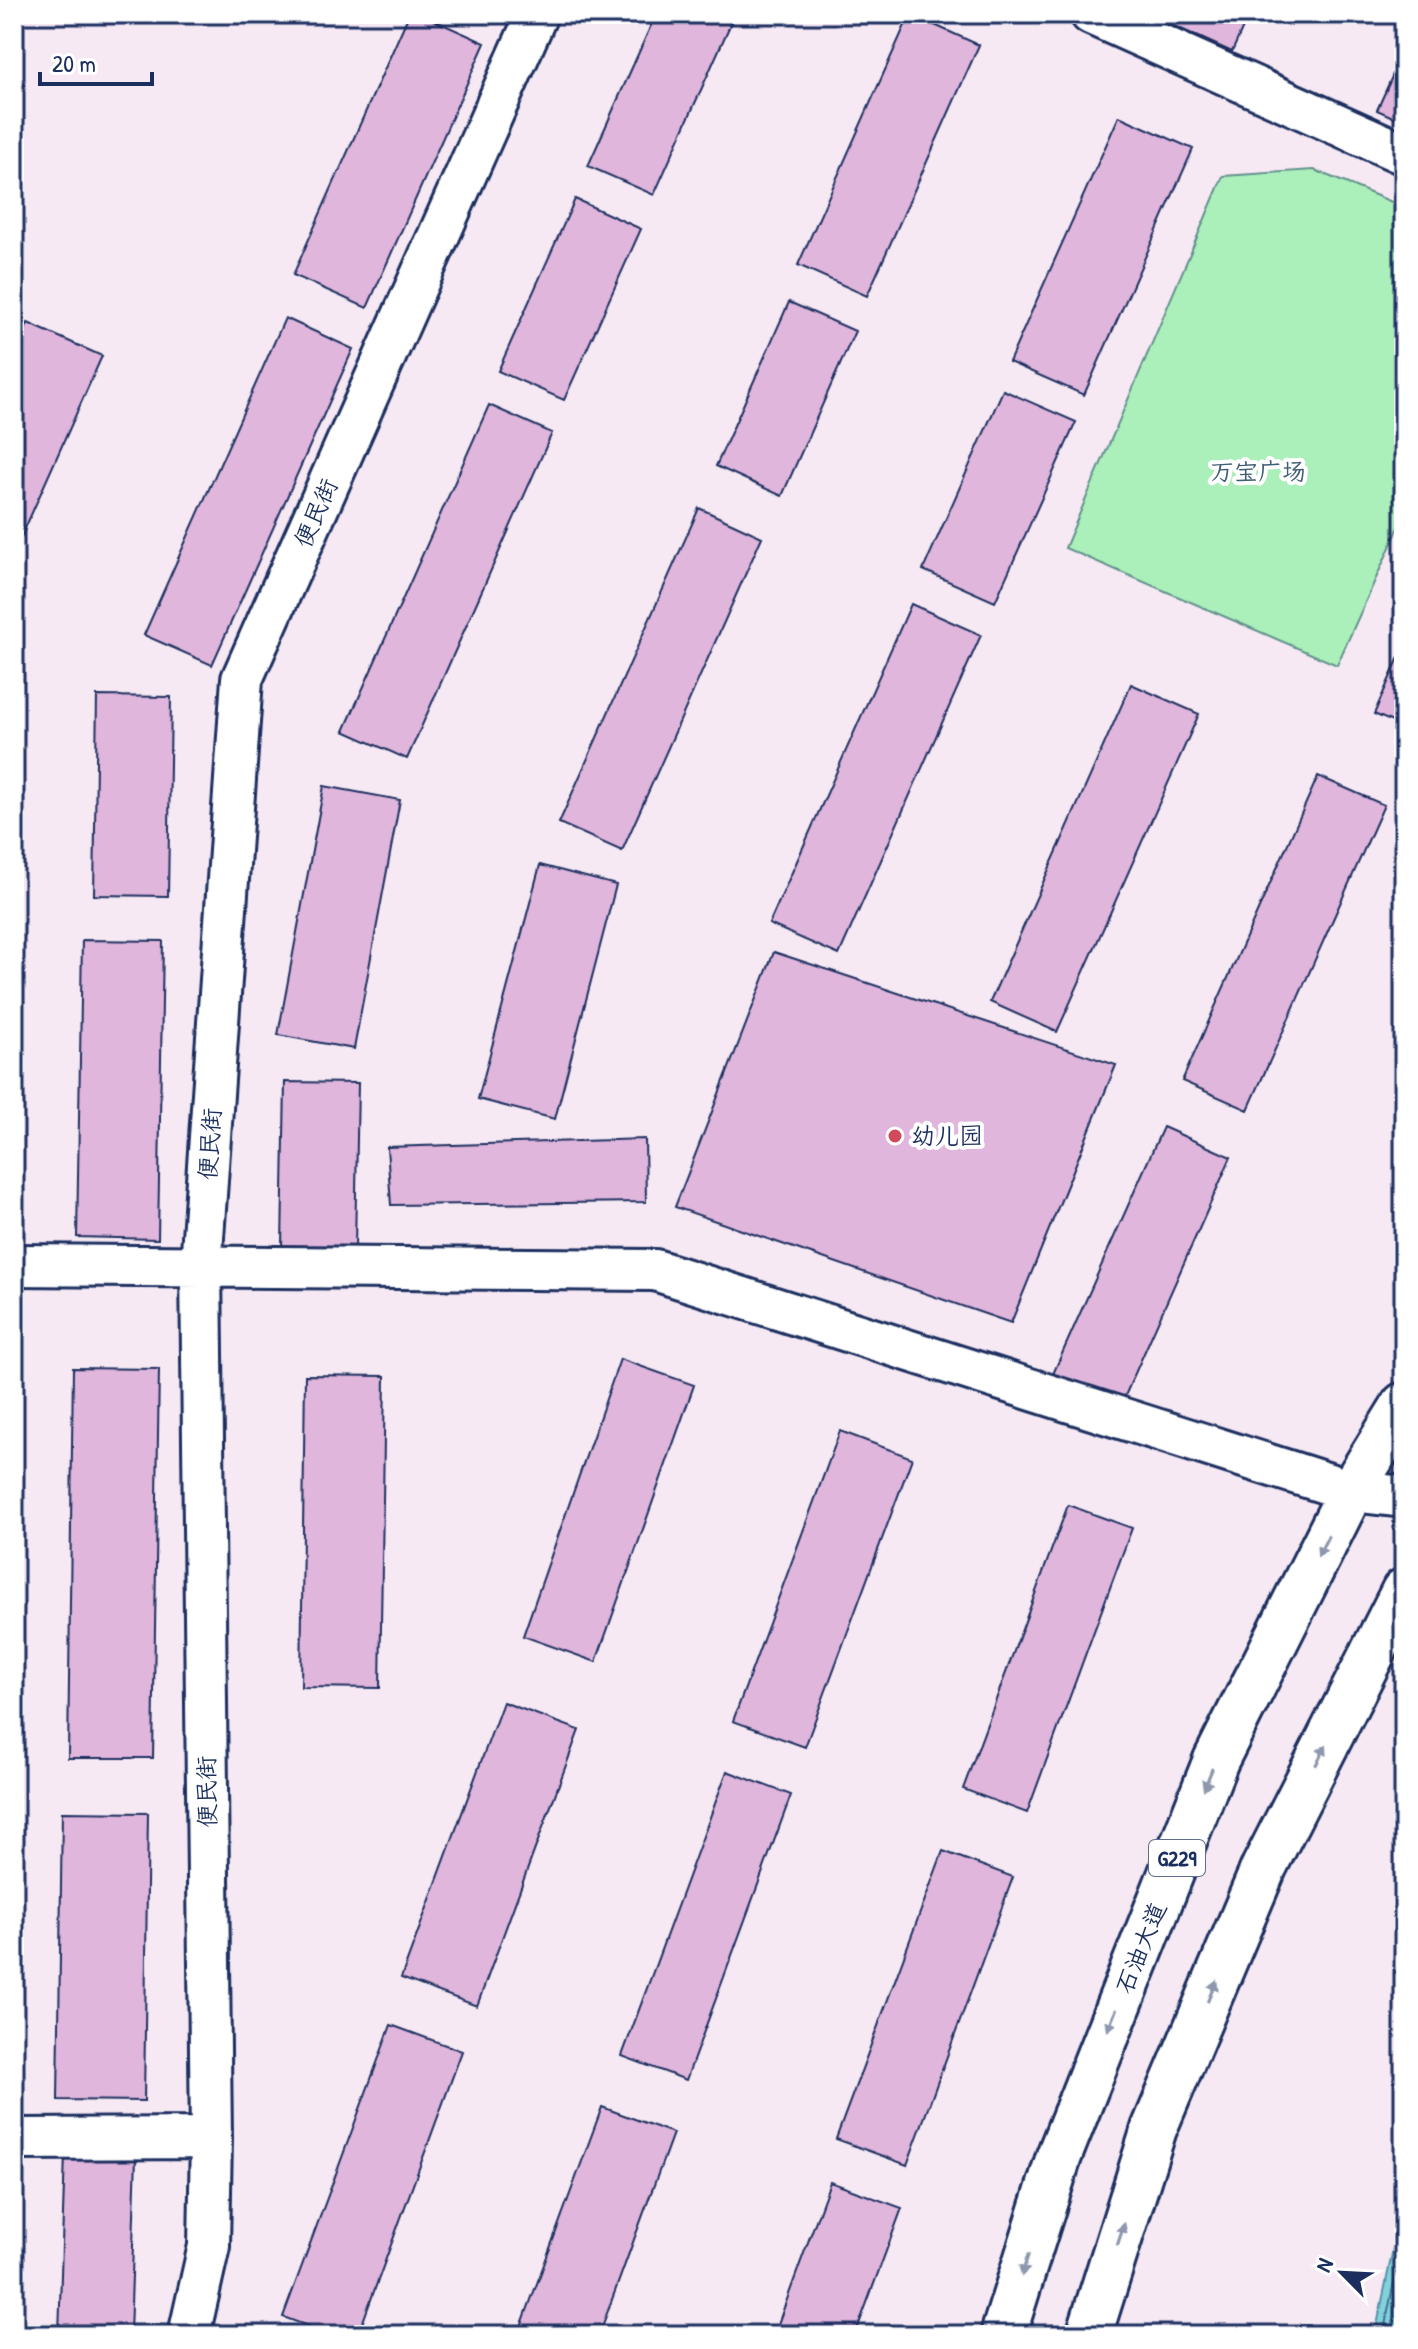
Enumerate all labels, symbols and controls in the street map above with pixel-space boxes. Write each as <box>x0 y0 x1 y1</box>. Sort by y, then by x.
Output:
scale bar <box>40 36 152 86</box>
text: 20 m <box>52 47 96 79</box>
park label: 万宝广场 <box>1210 455 1306 487</box>
street label: 便民街 <box>286 473 344 552</box>
street label: 便民街 <box>191 1107 227 1181</box>
place label: 幼儿园 <box>911 1119 983 1151</box>
marker: 幼儿园 <box>886 1127 904 1145</box>
one-way arrow <box>1316 1534 1330 1557</box>
one-way arrow <box>1314 1743 1328 1766</box>
street label: 便民街 <box>189 1756 223 1828</box>
one-way arrow <box>1201 1767 1214 1791</box>
road number: G229 <box>1149 1840 1205 1876</box>
street label: 石油大道 <box>1107 1897 1173 1998</box>
one-way arrow <box>1206 1979 1219 2003</box>
one-way arrow <box>1106 2008 1119 2032</box>
one-way arrow <box>1115 2222 1128 2246</box>
north arrow <box>1302 2233 1382 2313</box>
one-way arrow <box>1018 2253 1031 2277</box>
text: N <box>1308 2253 1340 2276</box>

